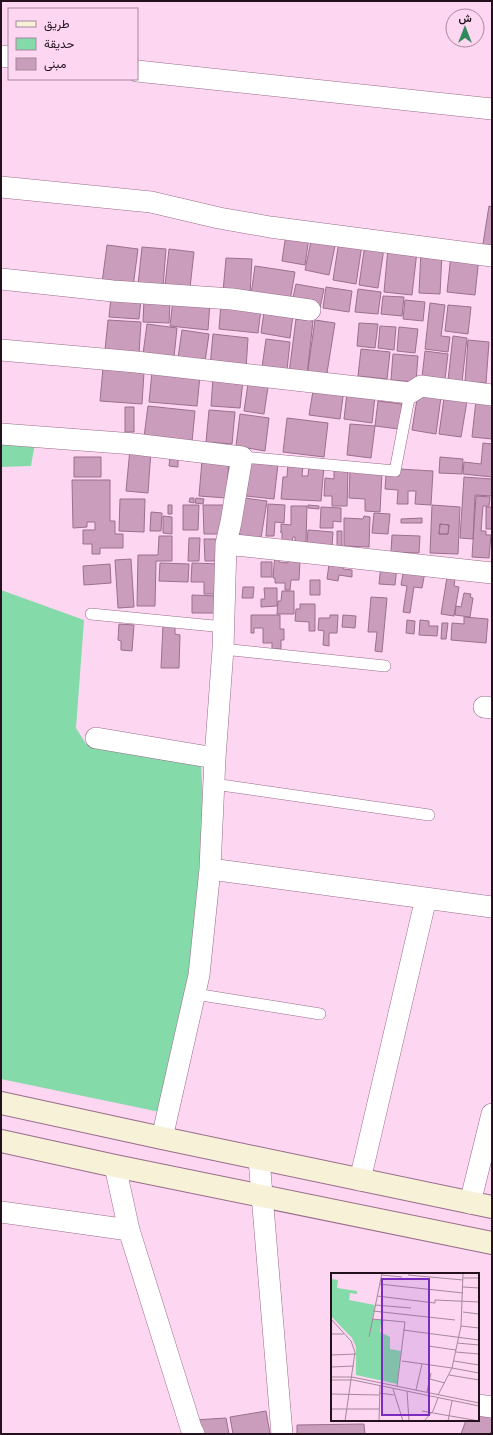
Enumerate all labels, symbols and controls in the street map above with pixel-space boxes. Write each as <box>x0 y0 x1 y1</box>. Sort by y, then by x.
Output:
legend <box>8 8 138 80</box>
north arrow <box>445 8 485 48</box>
text: ش <box>458 12 472 25</box>
text: طريق <box>44 17 70 32</box>
text: حديقة <box>44 37 74 51</box>
text: مبنى <box>44 57 66 72</box>
inset map <box>331 1273 479 1421</box>

